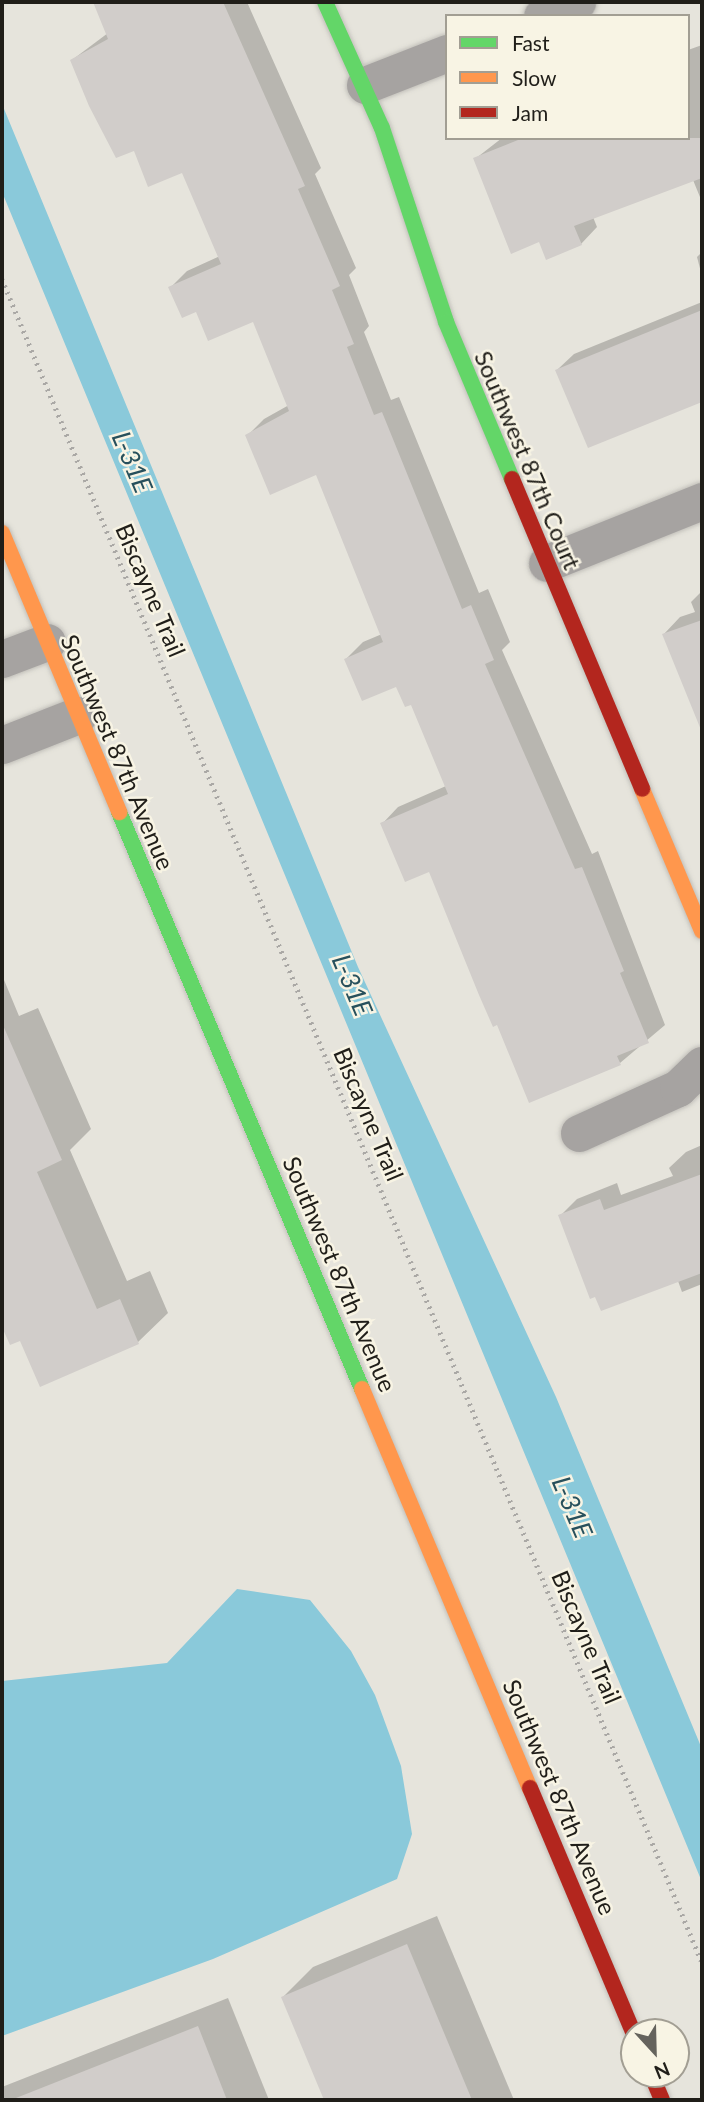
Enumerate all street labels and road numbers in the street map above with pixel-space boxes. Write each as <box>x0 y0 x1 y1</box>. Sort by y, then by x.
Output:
street label: Southwest 87th Court <box>469 346 587 574</box>
street label: Biscayne Trail <box>110 519 192 661</box>
street label: Southwest 87th Avenue <box>55 630 181 874</box>
street label: Biscayne Trail <box>328 1043 410 1185</box>
street label: Southwest 87th Avenue <box>277 1152 403 1396</box>
street label: Biscayne Trail <box>546 1566 628 1708</box>
street label: Southwest 87th Avenue <box>497 1675 623 1919</box>

